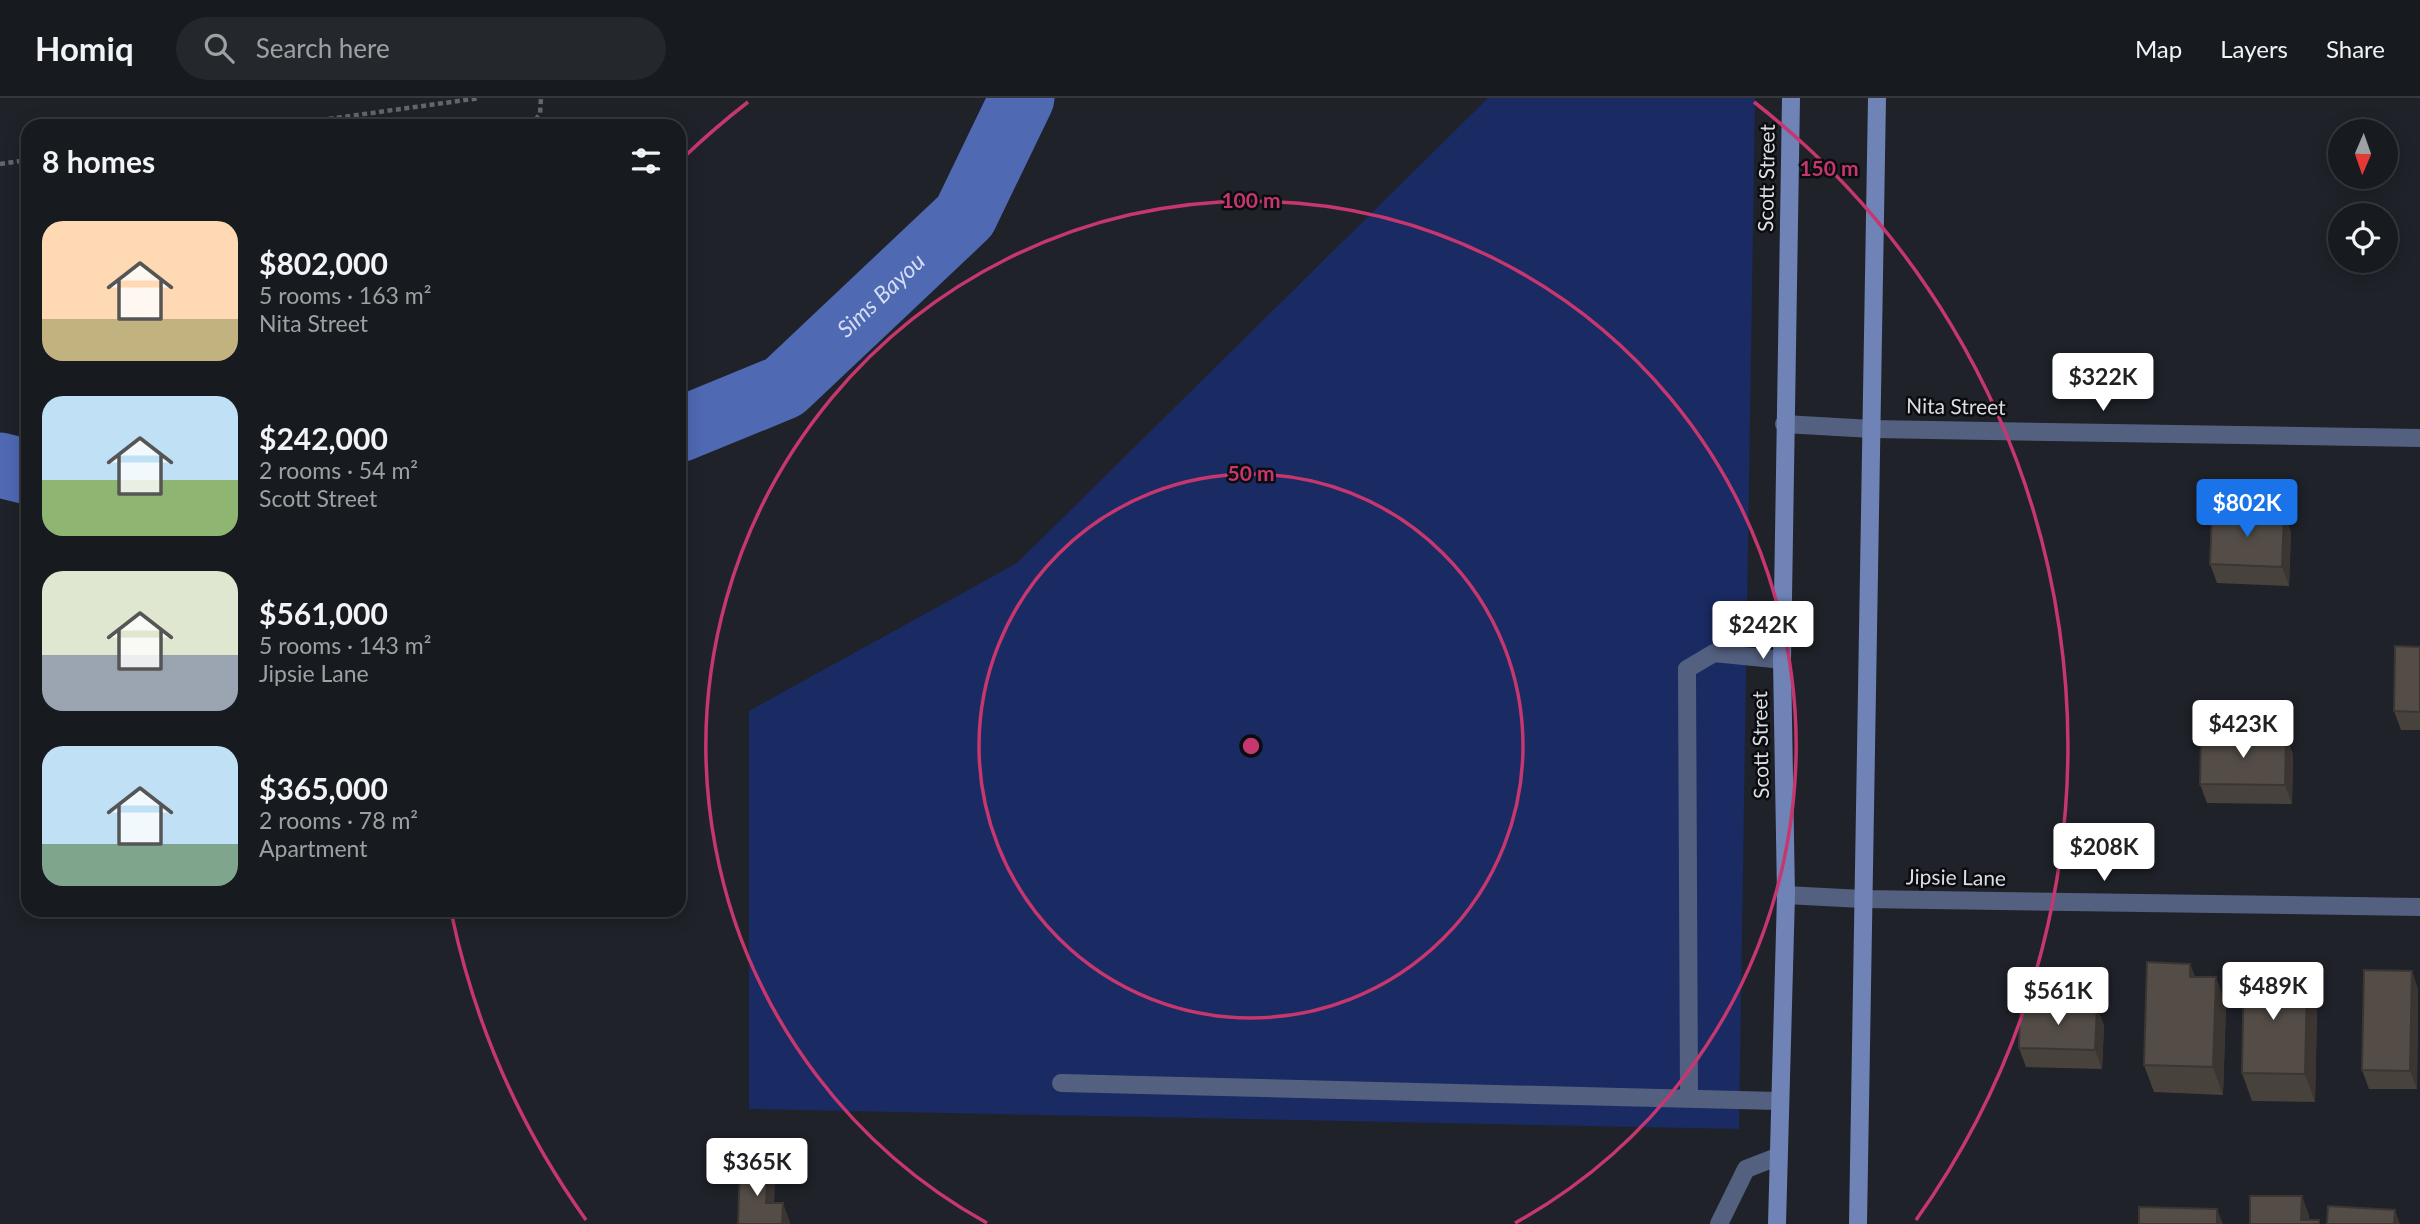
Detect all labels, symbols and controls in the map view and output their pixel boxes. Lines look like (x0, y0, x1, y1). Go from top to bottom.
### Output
search box (176, 17, 666, 80)
text: Homiq (35, 28, 134, 68)
icon: search (200, 29, 238, 67)
text: Search here (256, 32, 390, 64)
text: Map (2135, 34, 2182, 63)
text: Layers (2220, 34, 2288, 63)
text: Share (2326, 34, 2385, 63)
north arrow (2328, 119, 2398, 189)
map controls (2328, 119, 2398, 273)
street label: Scott Street (1752, 123, 1779, 232)
icon: filters (627, 142, 665, 180)
text: 8 homes (42, 143, 155, 179)
text: 150 m (1799, 155, 1859, 180)
text: 100 m (1221, 187, 1281, 212)
button: locate (2328, 203, 2398, 273)
text: $802,000 (259, 245, 388, 281)
water label: Sims Bayou (831, 247, 930, 342)
icon: home (98, 249, 182, 333)
text: 5 rooms · 163 m² (259, 281, 431, 309)
text: Nita Street (259, 309, 368, 337)
pin: $322K (2054, 354, 2152, 413)
text: $322K (2068, 362, 2138, 390)
street label: Nita Street (1906, 392, 2006, 419)
text: $242,000 (259, 420, 388, 456)
icon: home (98, 424, 182, 508)
text: 2 rooms · 54 m² (259, 456, 418, 484)
text: 50 m (1227, 460, 1275, 485)
pin: $802K (2198, 480, 2296, 539)
text: Scott Street (259, 484, 377, 512)
text: $802K (2212, 488, 2282, 516)
text: $561,000 (259, 595, 388, 631)
icon: home (98, 599, 182, 683)
pin: $242K (1714, 602, 1812, 661)
text: $242K (1728, 610, 1798, 638)
text: 5 rooms · 143 m² (259, 631, 431, 659)
text: Jipsie Lane (259, 659, 369, 687)
street label: Scott Street (1746, 690, 1773, 799)
pin: $423K (2194, 700, 2292, 760)
text: $423K (2208, 709, 2278, 737)
centre of rings (1239, 734, 1263, 758)
text: $365,000 (259, 770, 388, 806)
icon: home (98, 774, 182, 858)
text: 2 rooms · 78 m² (259, 806, 418, 834)
pin: $208K (2055, 824, 2153, 883)
text: $208K (2069, 832, 2139, 860)
text: Apartment (259, 834, 367, 862)
street label: Jipsie Lane (1906, 863, 2006, 890)
pin: $489K (2224, 962, 2322, 1022)
pin: $561K (2009, 968, 2107, 1027)
text: $489K (2238, 971, 2308, 999)
text: $561K (2023, 976, 2093, 1004)
pin: $365K (708, 1138, 806, 1198)
text: $365K (722, 1147, 792, 1175)

